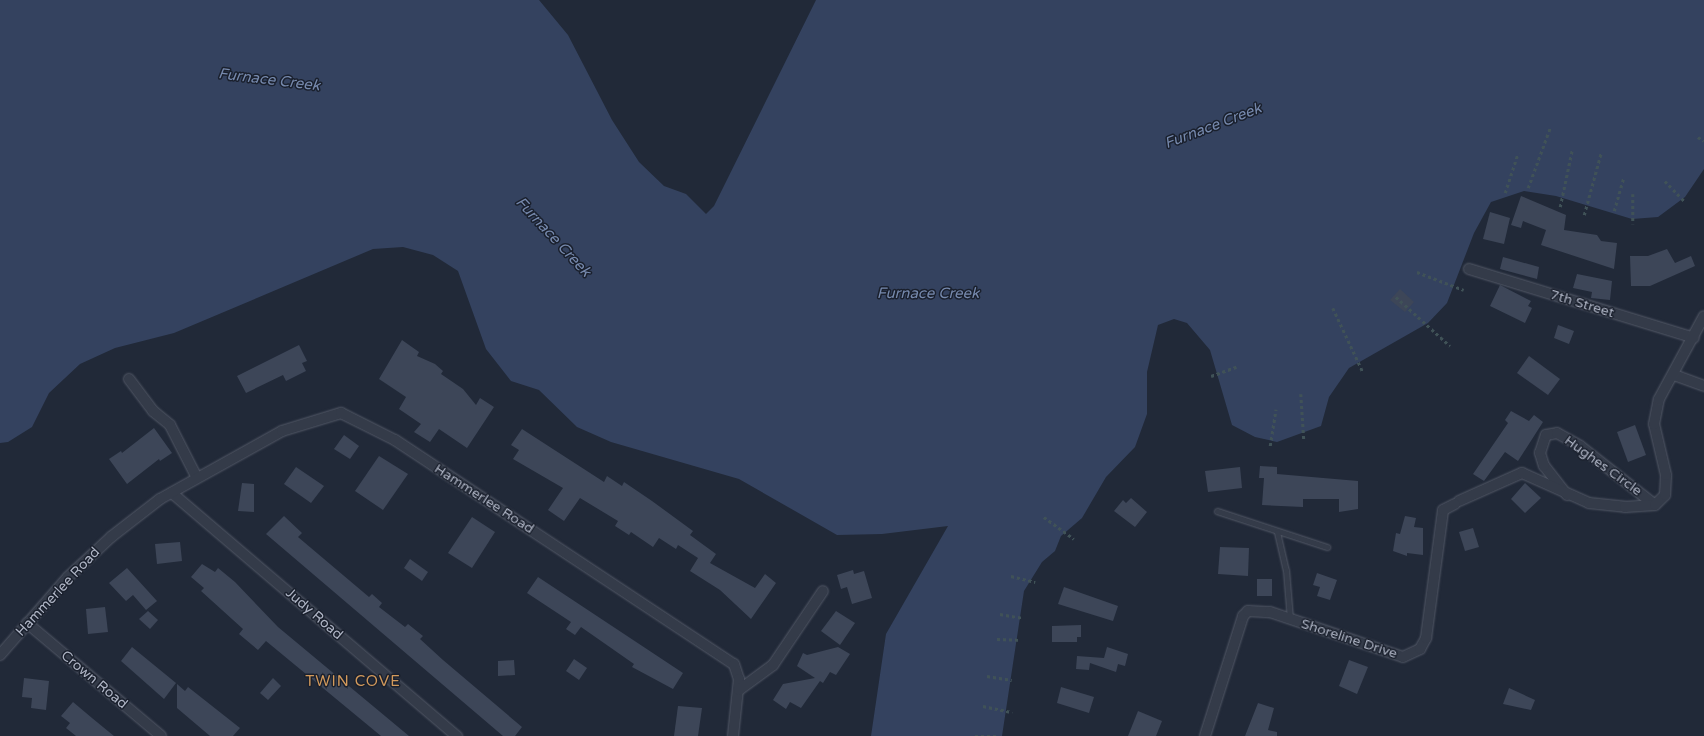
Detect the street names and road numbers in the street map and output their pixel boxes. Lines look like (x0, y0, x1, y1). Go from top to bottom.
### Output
street label: 7th Street (1548, 286, 1616, 322)
street label: Hughes Circle (1561, 432, 1645, 500)
street label: Hammerlee Road (431, 460, 537, 538)
street label: Hammerlee Road (12, 544, 104, 640)
street label: Judy Road (282, 585, 346, 643)
street label: Shoreline Drive (1299, 616, 1399, 662)
street label: Crown Road (57, 647, 131, 713)

